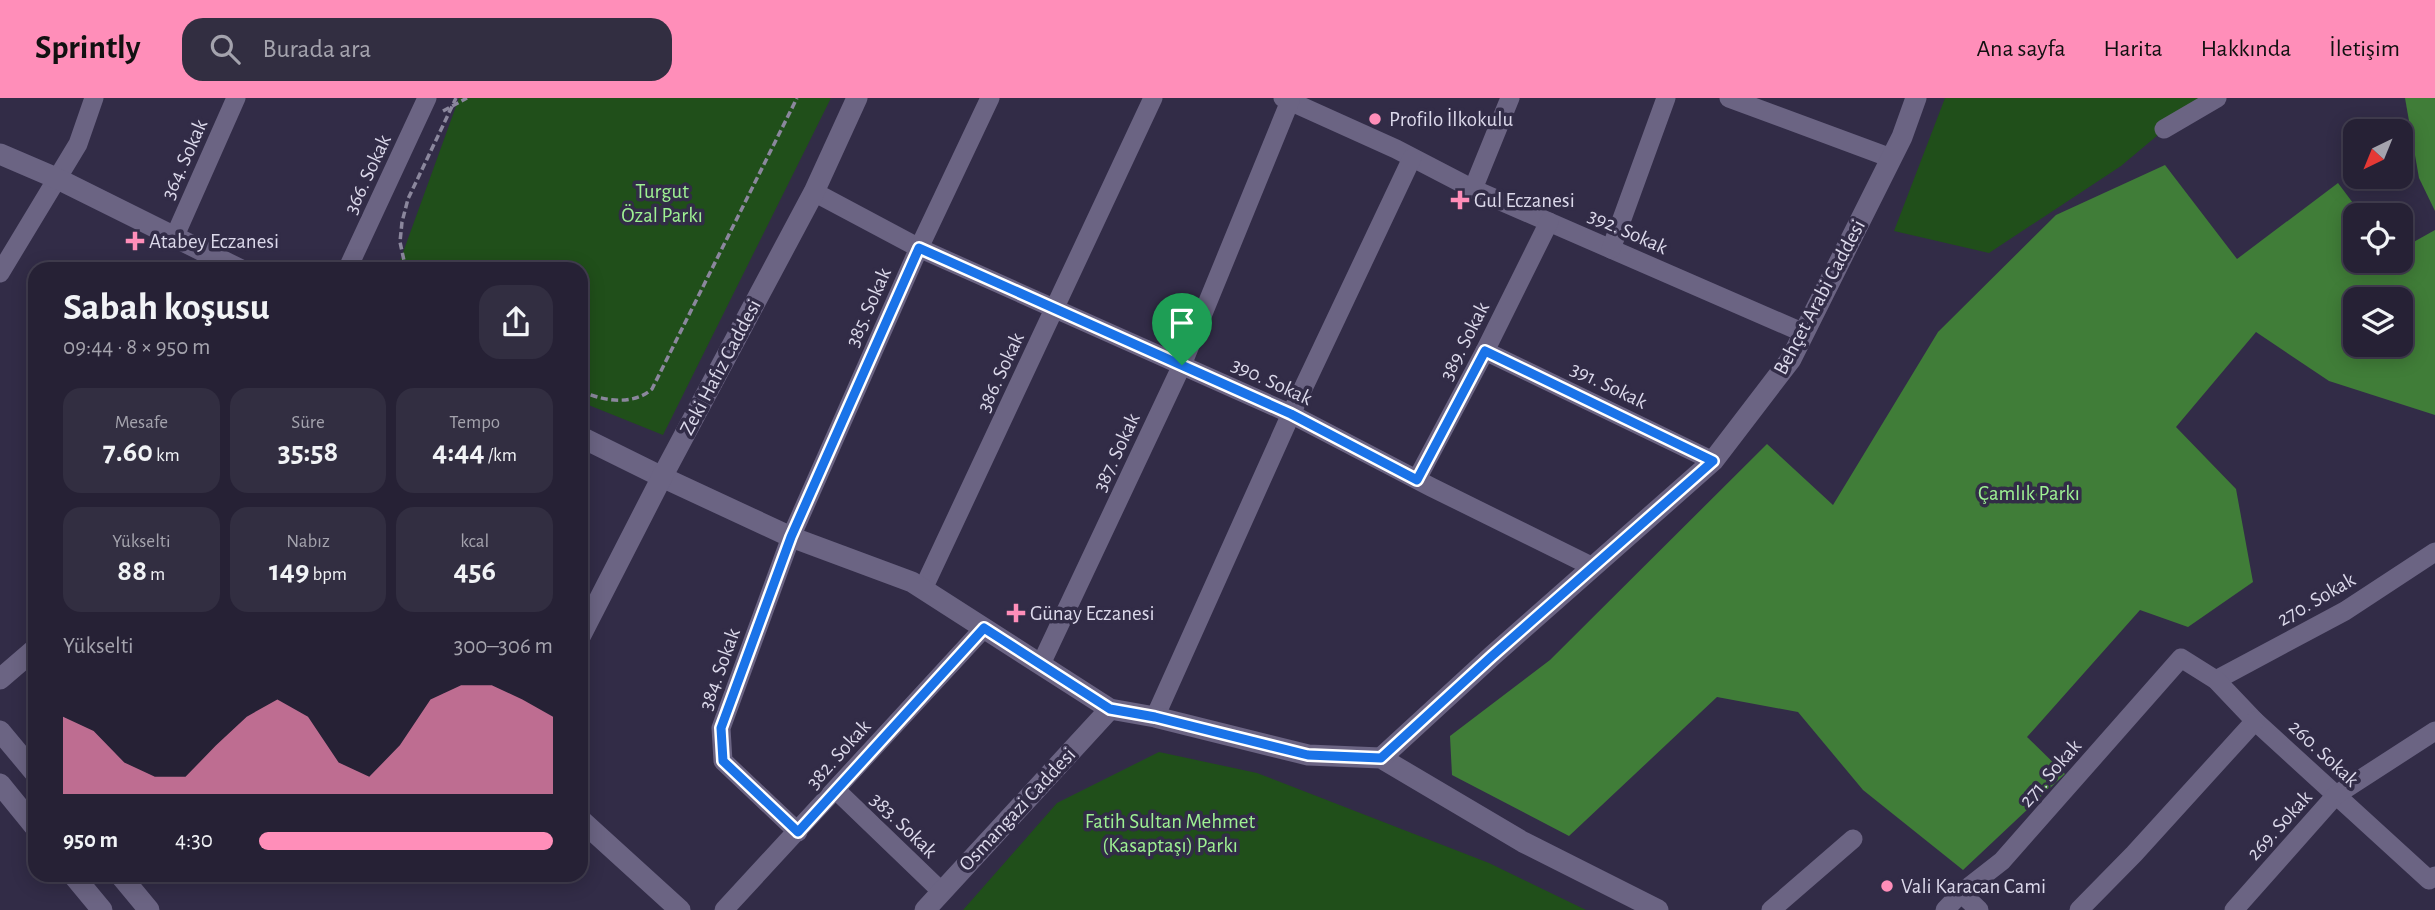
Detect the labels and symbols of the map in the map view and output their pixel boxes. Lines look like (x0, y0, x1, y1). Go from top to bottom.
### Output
place label: Profilo İlkokulu (1389, 108, 1513, 130)
marker: Profilo İlkokulu (1367, 111, 1383, 127)
street label: 364. Sokak (158, 116, 212, 202)
north arrow (2343, 119, 2413, 189)
street label: 366. Sokak (340, 131, 395, 217)
park label: Turgut Özal Parkı (621, 181, 703, 226)
place label: Gul Eczanesi (1474, 190, 1575, 211)
marker: Gul Eczanesi (1452, 192, 1468, 208)
street label: 392. Sokak (1585, 205, 1671, 258)
street label: Behçet Arabi Caddesi (1770, 216, 1869, 378)
place label: Atabey Eczanesi (149, 231, 279, 252)
marker: Atabey Eczanesi (127, 233, 143, 249)
street label: 385. Sokak (842, 264, 895, 350)
pin (1152, 293, 1212, 365)
street label: Zeki Hafız Caddesi (676, 296, 765, 438)
street label: 389. Sokak (1436, 298, 1493, 384)
street label: 386. Sokak (973, 329, 1028, 415)
street label: 390. Sokak (1228, 354, 1316, 409)
street label: 391. Sokak (1567, 358, 1651, 413)
street label: 387. Sokak (1089, 409, 1144, 495)
park label: Çamlık Parkı (1978, 483, 2080, 504)
street label: 270. Sokak (2274, 569, 2359, 630)
place label: Günay Eczanesi (1030, 603, 1155, 624)
marker: Günay Eczanesi (1008, 605, 1024, 621)
street label: 384. Sokak (695, 625, 744, 713)
street label: 382. Sokak (802, 716, 875, 793)
street label: 260. Sokak (2285, 716, 2363, 791)
street label: 271. Sokak (2016, 735, 2085, 811)
street label: Osmangazi Caddesi (955, 744, 1080, 875)
street label: 269. Sokak (2243, 786, 2316, 864)
street label: 383. Sokak (866, 789, 941, 862)
park label: Fatih Sultan Mehmet (Kasaptaşı) Parkı (1085, 811, 1255, 856)
place label: Vali Karacan Cami (1901, 876, 2046, 897)
marker: Vali Karacan Cami (1879, 878, 1895, 894)

